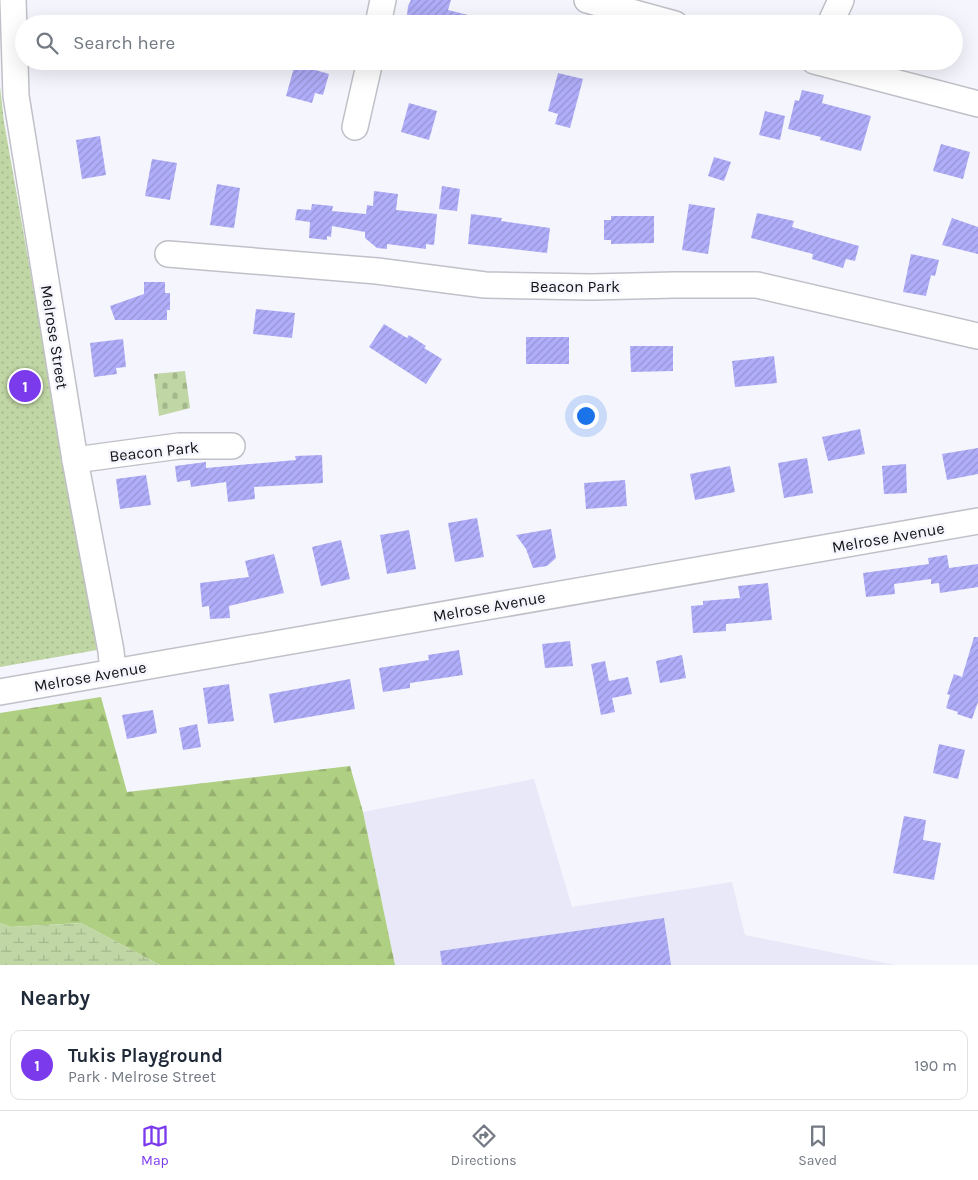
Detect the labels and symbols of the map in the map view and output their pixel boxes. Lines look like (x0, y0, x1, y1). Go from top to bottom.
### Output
street label: Beacon Park (530, 277, 620, 296)
street label: Melrose Street (37, 284, 72, 390)
pin: 1 (9, 367, 41, 405)
your location (573, 403, 599, 429)
street label: Beacon Park (108, 437, 200, 466)
street label: Melrose Avenue (830, 518, 946, 557)
street label: Melrose Avenue (431, 587, 547, 626)
street label: Melrose Avenue (32, 657, 148, 696)

